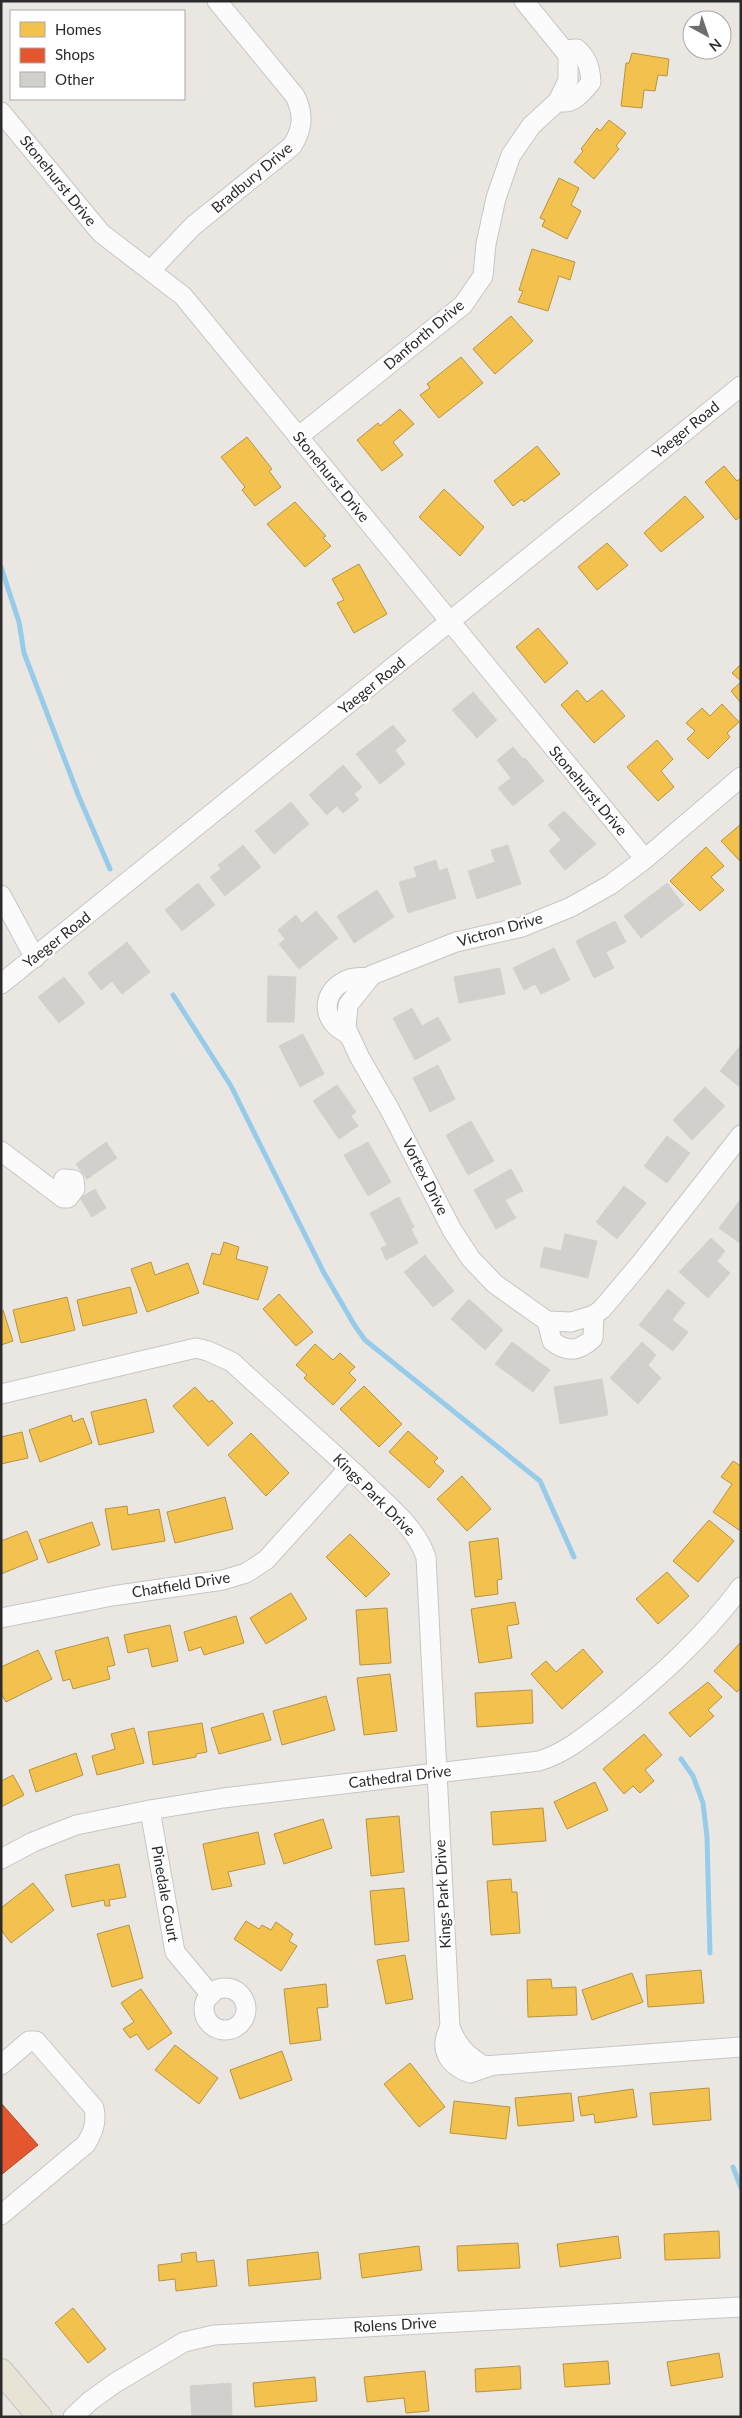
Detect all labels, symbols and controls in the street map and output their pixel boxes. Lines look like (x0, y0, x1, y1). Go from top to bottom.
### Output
legend (10, 10, 185, 100)
north arrow (682, 10, 732, 60)
text: Homes (55, 20, 101, 38)
text: N (706, 35, 725, 55)
text: Shops (55, 45, 95, 63)
text: Other (55, 70, 95, 88)
street label: Stonehurst Drive (17, 131, 101, 229)
street label: Bradbury Drive (207, 138, 295, 216)
street label: Danforth Drive (380, 295, 467, 373)
street label: Yaeger Road (648, 397, 722, 462)
street label: Stonehurst Drive (290, 427, 374, 525)
street label: Yaeger Road (334, 653, 408, 718)
street label: Stonehurst Drive (546, 742, 632, 839)
street label: Yaeger Road (19, 907, 94, 971)
street label: Victron Drive (455, 908, 545, 950)
street label: Vortex Drive (399, 1135, 453, 1218)
street label: Kings Park Drive (330, 1449, 420, 1539)
street label: Chatfield Drive (130, 1567, 231, 1601)
street label: Cathedral Drive (347, 1761, 452, 1791)
street label: Kings Park Drive (430, 1839, 454, 1949)
street label: Pinedale Court (149, 1844, 183, 1944)
street label: Rolens Drive (353, 2313, 437, 2335)

